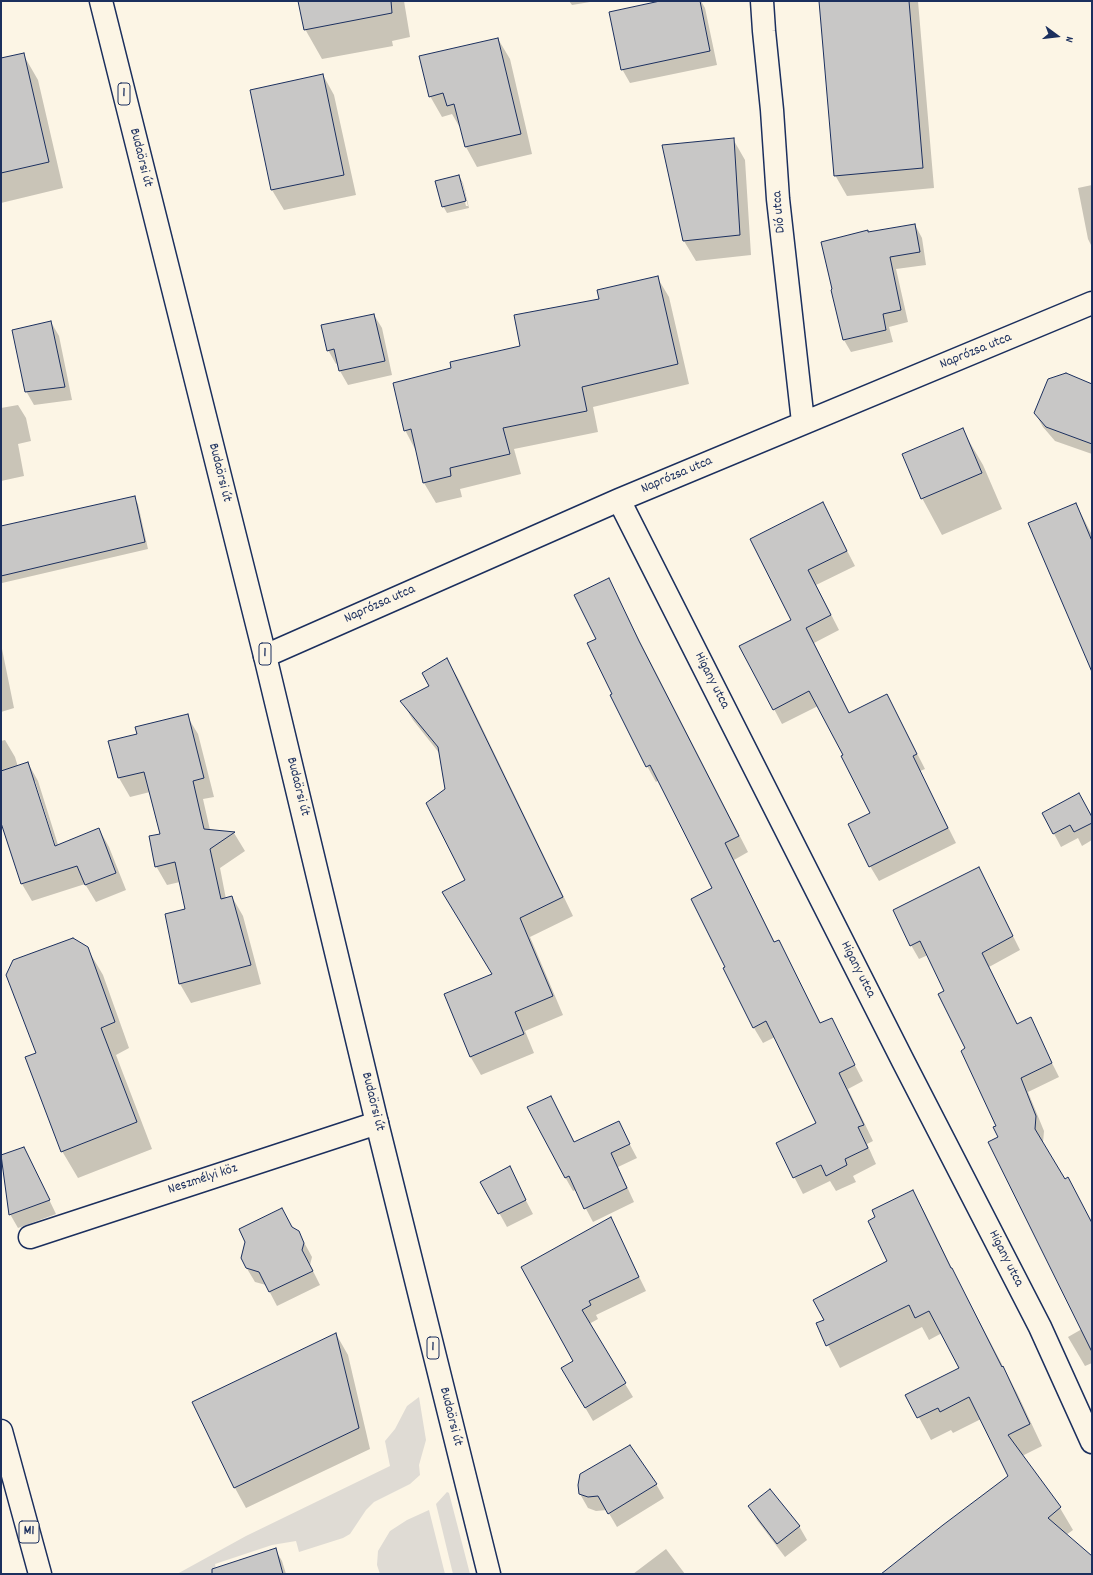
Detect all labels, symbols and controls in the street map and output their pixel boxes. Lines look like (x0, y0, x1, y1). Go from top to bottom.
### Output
north arrow (1037, 16, 1077, 56)
text: N (1060, 34, 1077, 44)
road number: 1 (118, 83, 130, 105)
street label: Budaörsi út (125, 127, 155, 189)
street label: Dió utca (770, 190, 790, 234)
street label: Naprózsa utca (938, 330, 1014, 374)
street label: Budaörsi út (204, 442, 234, 504)
street label: Naprózsa utca (639, 453, 715, 499)
street label: Naprózsa utca (342, 582, 418, 628)
road number: 1 (259, 643, 271, 665)
street label: Higany utca (690, 650, 732, 712)
street label: Budaörsi út (282, 756, 312, 818)
street label: Higany utca (836, 939, 878, 1001)
street label: Budaörsi út (357, 1071, 387, 1133)
street label: Neszmélyi köz (166, 1161, 240, 1199)
street label: Higany utca (984, 1228, 1026, 1290)
road number: 1 (427, 1337, 439, 1359)
street label: Budaörsi út (435, 1386, 465, 1448)
road number: M1 (19, 1521, 39, 1543)

